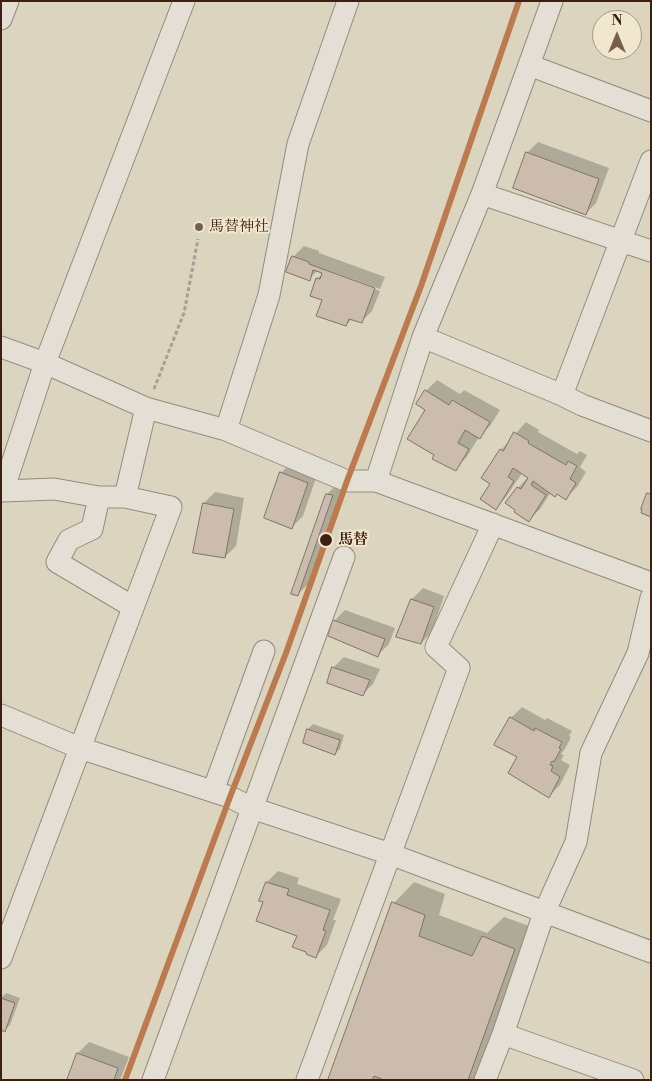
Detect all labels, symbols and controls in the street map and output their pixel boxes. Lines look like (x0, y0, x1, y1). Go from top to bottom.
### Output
north arrow (592, 10, 642, 60)
text: N (611, 12, 623, 30)
place label: 馬替神社 (209, 218, 269, 236)
marker: 馬替神社 (193, 221, 205, 233)
place label: 馬替 (338, 531, 368, 549)
marker: 馬替 (318, 532, 334, 548)

